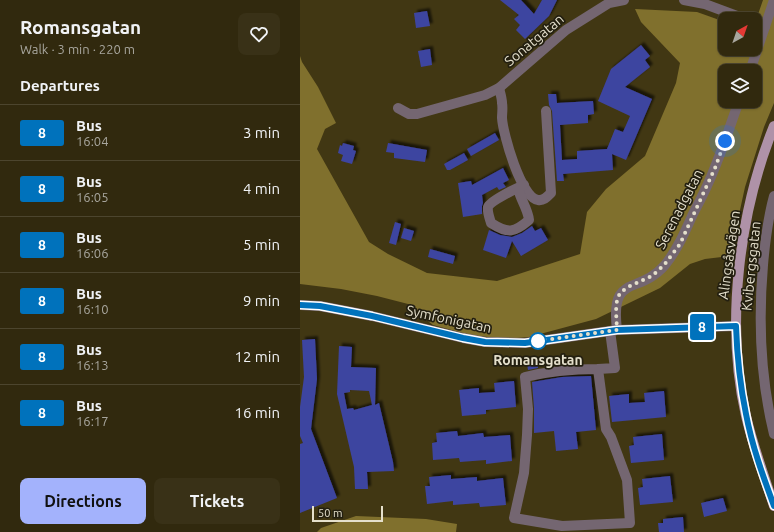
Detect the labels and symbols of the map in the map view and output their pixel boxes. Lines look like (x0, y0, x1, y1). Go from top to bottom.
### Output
street label: Sonatgatan (501, 11, 567, 69)
north arrow (718, 12, 762, 56)
your location (715, 131, 735, 151)
street label: Serenadgatan (652, 166, 706, 252)
street label: Alingsåsvägen (715, 210, 743, 300)
street label: Kvibergsgatan (738, 220, 764, 312)
street label: Symfonigatan (405, 302, 493, 336)
line badge: 8 (689, 314, 715, 340)
marker: Romansgatan (529, 332, 547, 350)
place label: Romansgatan (493, 352, 583, 368)
scale bar (312, 504, 383, 523)

